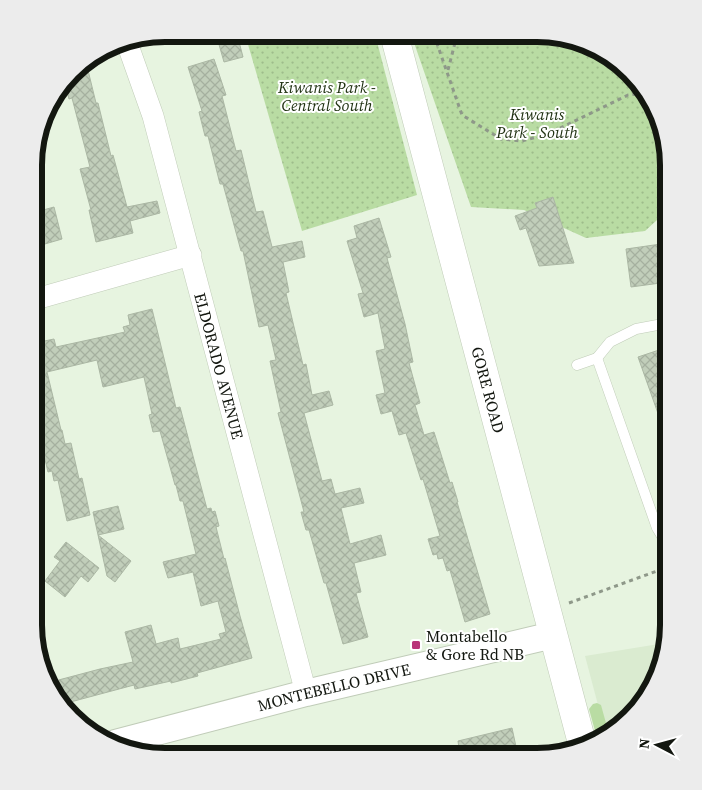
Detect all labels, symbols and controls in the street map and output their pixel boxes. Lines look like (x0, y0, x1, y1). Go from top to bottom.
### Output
park label: Kiwanis Park - Central South (277, 76, 376, 116)
park label: Kiwanis Park - South (495, 103, 578, 143)
street label: ELDORADO AVENUE (189, 290, 249, 442)
street label: GORE ROAD (466, 344, 510, 435)
place label: Montabello & Gore Rd NB (426, 625, 524, 665)
marker: Montabello & Gore Rd NB (410, 639, 422, 651)
street label: MONTEBELLO DRIVE (255, 658, 413, 716)
north arrow (632, 720, 682, 770)
text: N (634, 738, 655, 750)

